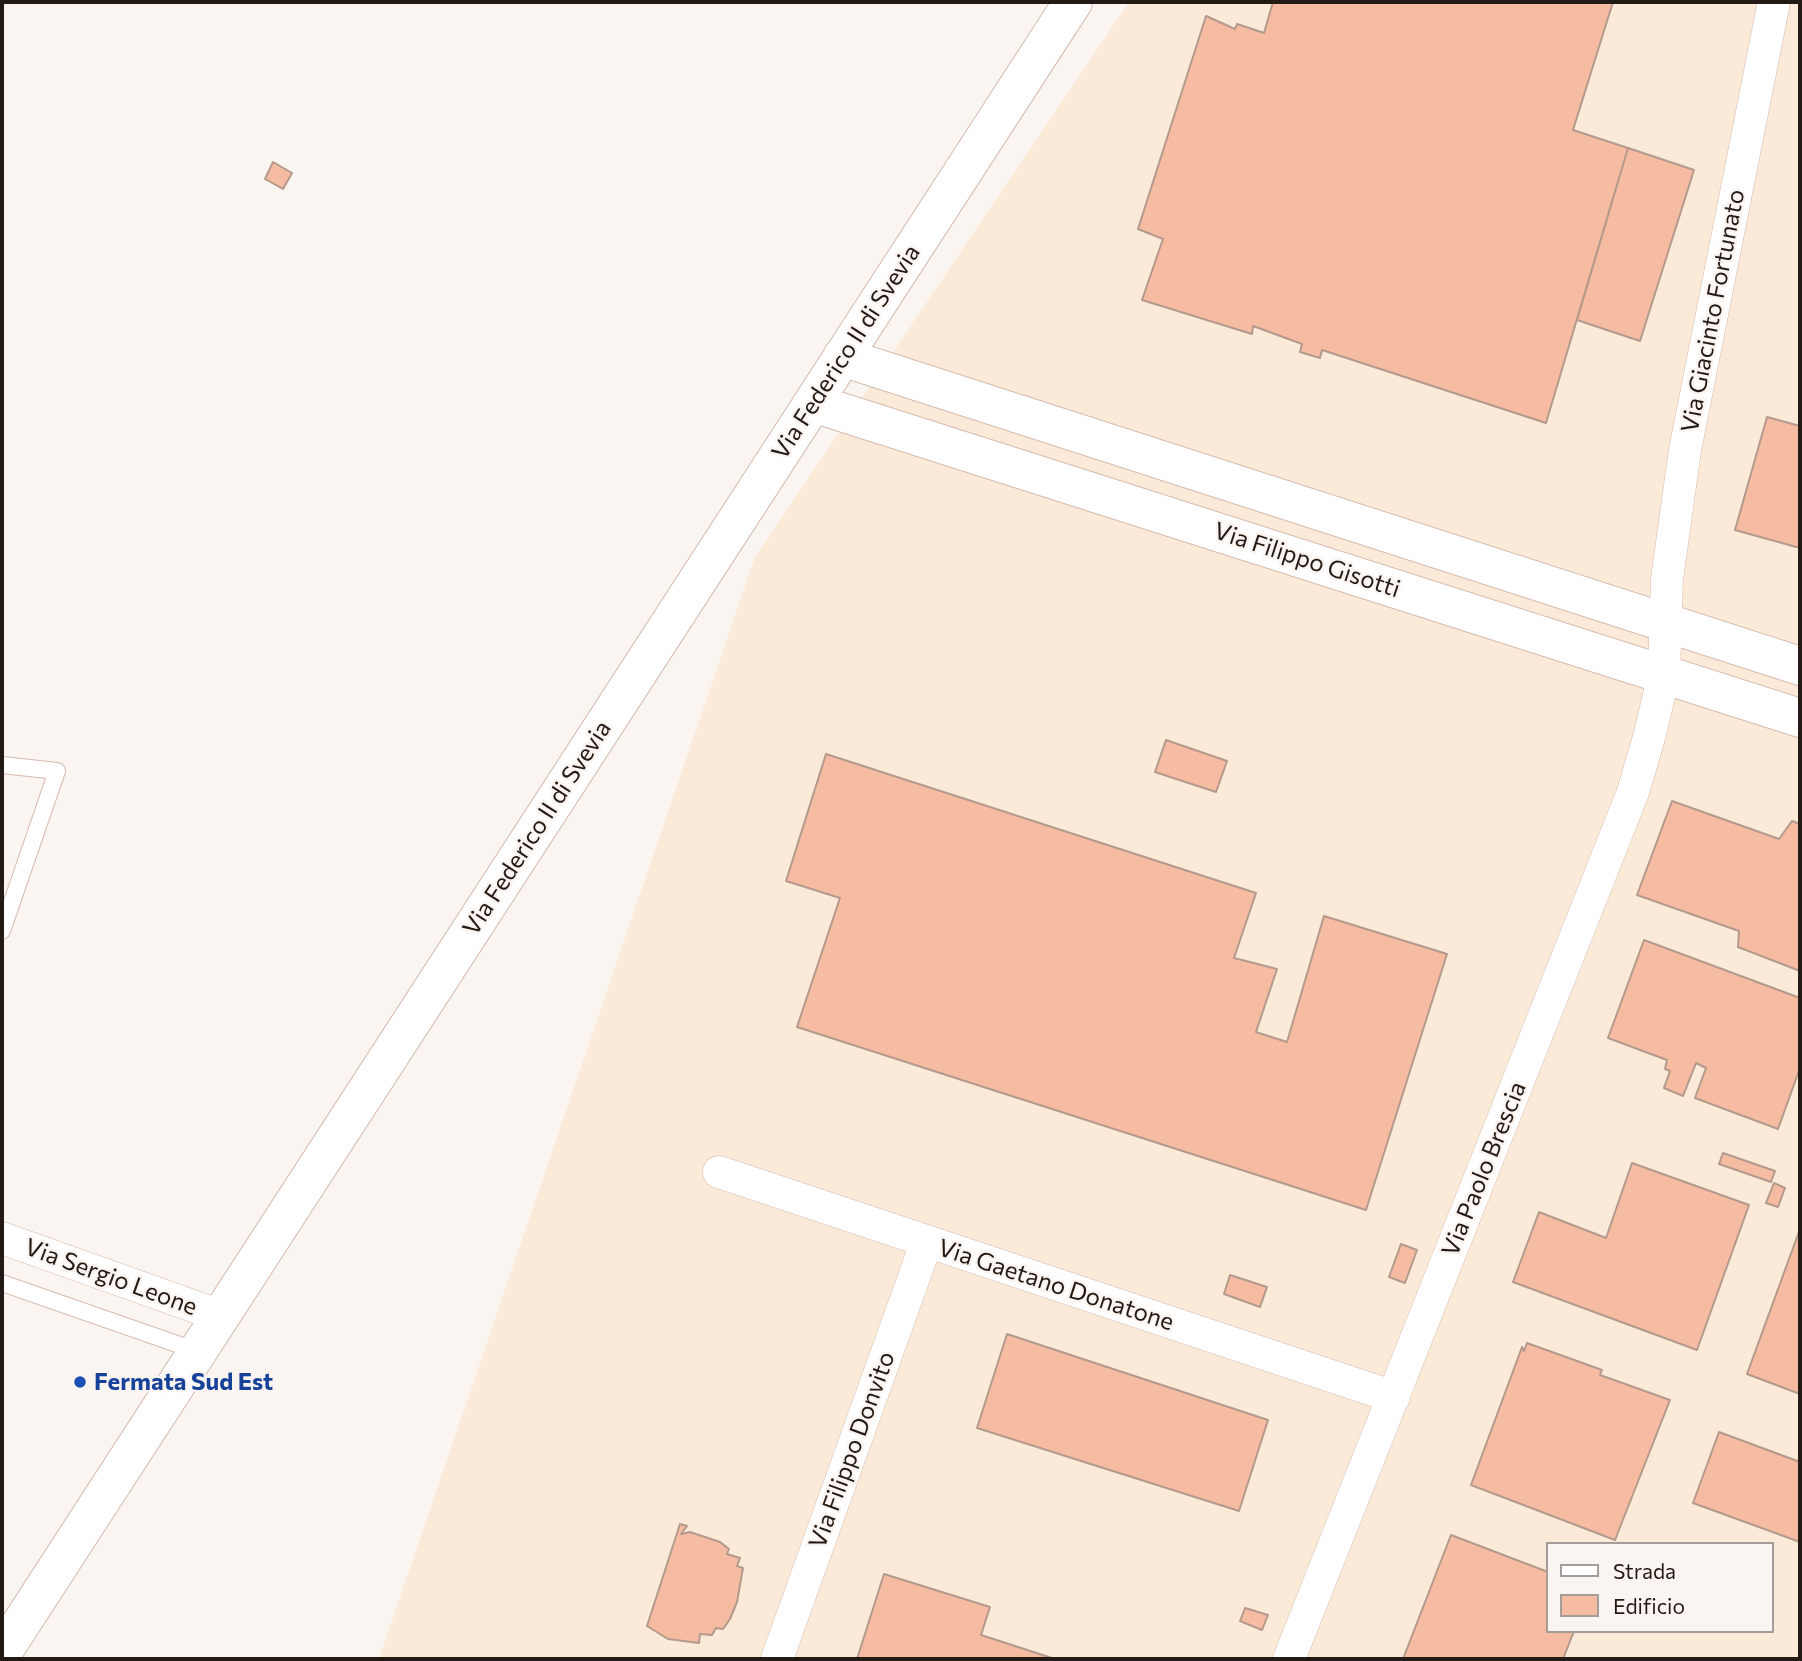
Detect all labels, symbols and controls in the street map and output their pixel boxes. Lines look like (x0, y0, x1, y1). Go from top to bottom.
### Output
street label: Via Giacinto Fortunato (1675, 187, 1751, 435)
street label: Via Federico II di Svevia (766, 239, 926, 465)
street label: Via Filippo Gisotti (1210, 516, 1404, 604)
street label: Via Federico II di Svevia (457, 715, 617, 941)
street label: Via Paolo Brescia (1436, 1078, 1532, 1260)
street label: Via Sergio Leone (21, 1232, 201, 1322)
street label: Via Gaetano Donatone (934, 1233, 1178, 1337)
street label: Via Filippo Donvito (803, 1348, 901, 1552)
place label: Fermata Sud Est (94, 1368, 273, 1396)
marker: Fermata Sud Est (72, 1374, 88, 1390)
legend (1546, 1542, 1774, 1633)
text: Strada (1613, 1558, 1676, 1583)
text: Edificio (1613, 1593, 1685, 1618)

